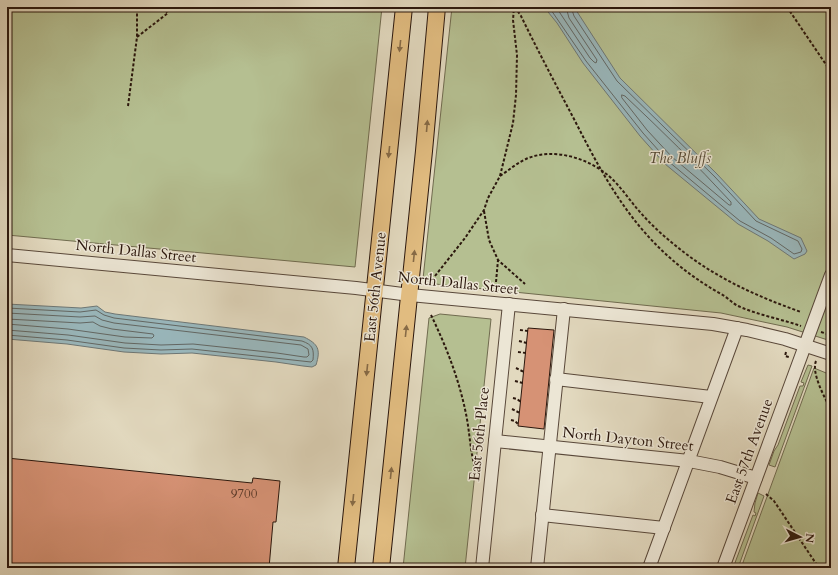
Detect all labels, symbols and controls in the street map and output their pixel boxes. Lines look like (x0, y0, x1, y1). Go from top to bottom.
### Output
one-way arrow (397, 40, 403, 52)
one-way arrow (423, 120, 430, 132)
one-way arrow (386, 146, 392, 158)
park label: The Bluffs (649, 148, 711, 168)
street label: East 56th Avenue (359, 231, 391, 343)
street label: North Dallas Street (75, 235, 198, 267)
one-way arrow (410, 250, 417, 262)
street label: North Dallas Street (397, 267, 520, 299)
one-way arrow (403, 325, 409, 337)
one-way arrow (363, 364, 370, 376)
street label: East 56th Place (464, 386, 494, 482)
street label: East 57th Avenue (721, 395, 777, 506)
street label: North Dayton Street (562, 422, 695, 456)
one-way arrow (388, 467, 394, 480)
house number: 9700 (231, 485, 258, 503)
one-way arrow (350, 494, 356, 506)
north arrow (780, 517, 820, 557)
text: N (801, 532, 817, 544)

